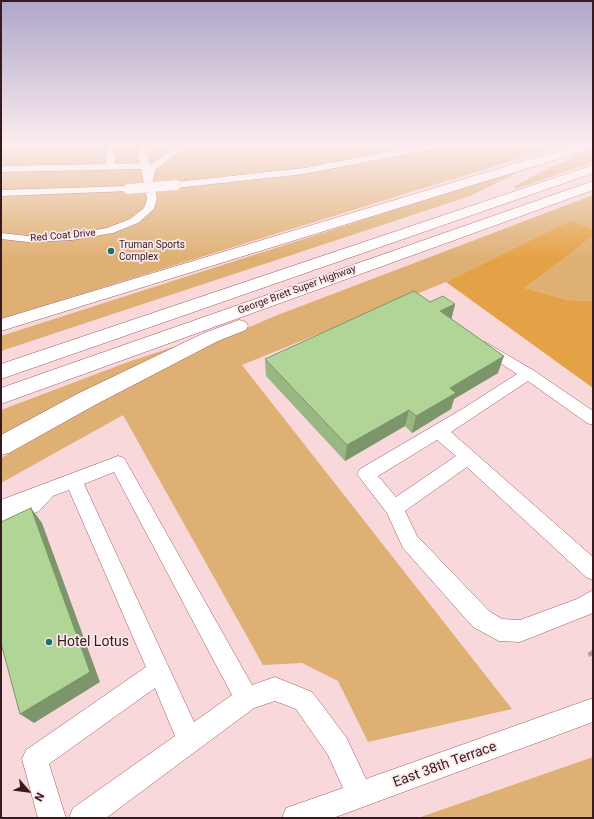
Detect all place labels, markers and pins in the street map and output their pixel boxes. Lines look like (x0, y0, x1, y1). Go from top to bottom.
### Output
place label: Truman Sports Complex (119, 239, 185, 262)
marker: Truman Sports Complex (106, 246, 116, 256)
place label: Hotel Lotus (57, 634, 129, 650)
marker: Hotel Lotus (44, 637, 54, 647)

